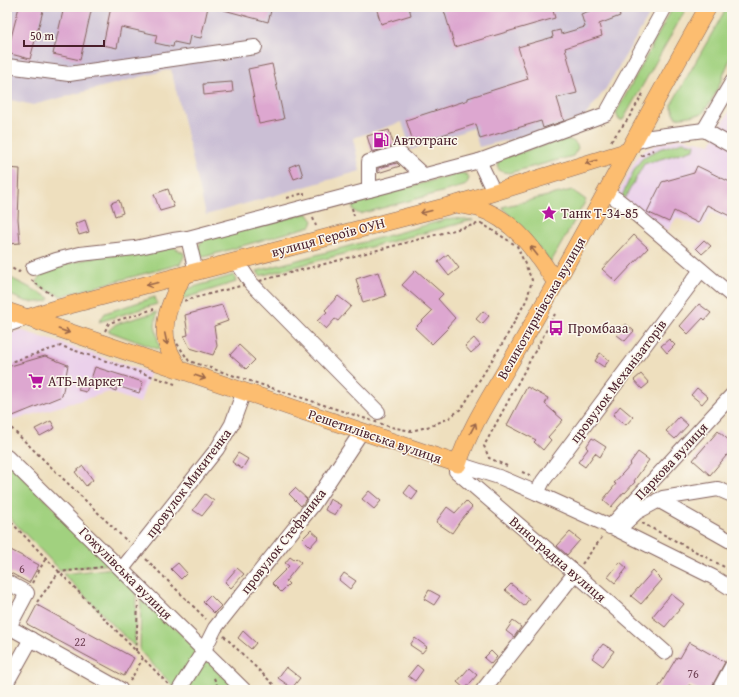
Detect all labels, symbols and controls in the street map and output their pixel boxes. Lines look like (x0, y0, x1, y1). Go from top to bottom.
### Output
scale bar (24, 22, 104, 48)
text: 50 m (30, 27, 54, 44)
place label: Автотранс (393, 130, 458, 150)
fuel station icon: Автотранс (372, 131, 390, 149)
one-way arrow (585, 159, 598, 166)
place label: Танк Т-34-85 (561, 203, 638, 223)
place icon: Танк Т-34-85 (540, 204, 558, 222)
one-way arrow (420, 209, 433, 216)
street label: вулиця Героїв ОУН (269, 212, 387, 262)
street label: Великотирнівська вулиця (492, 233, 590, 383)
one-way arrow (530, 245, 538, 256)
one-way arrow (145, 280, 158, 288)
street label: провулок Механізаторів (565, 315, 671, 447)
place label: Промбаза (568, 318, 629, 338)
bus stop icon: Промбаза (547, 319, 565, 337)
one-way arrow (57, 327, 69, 335)
one-way arrow (162, 332, 170, 345)
place label: АТБ-Маркет (48, 371, 123, 391)
supermarket icon: АТБ-Маркет (27, 372, 45, 390)
one-way arrow (194, 373, 206, 381)
street label: Решетилівська вулиця (306, 404, 444, 468)
street label: Паркова вулиця (630, 418, 712, 504)
one-way arrow (469, 422, 477, 434)
street label: провулок Микитенка (140, 424, 236, 542)
street label: провулок Стефаника (235, 484, 331, 598)
street label: Виноградна вулиця (505, 511, 611, 607)
street label: Гожулівська вулиця (75, 522, 177, 624)
house number: 6 (19, 560, 25, 577)
house number: 22 (74, 633, 86, 650)
house number: 76 (687, 665, 699, 682)

